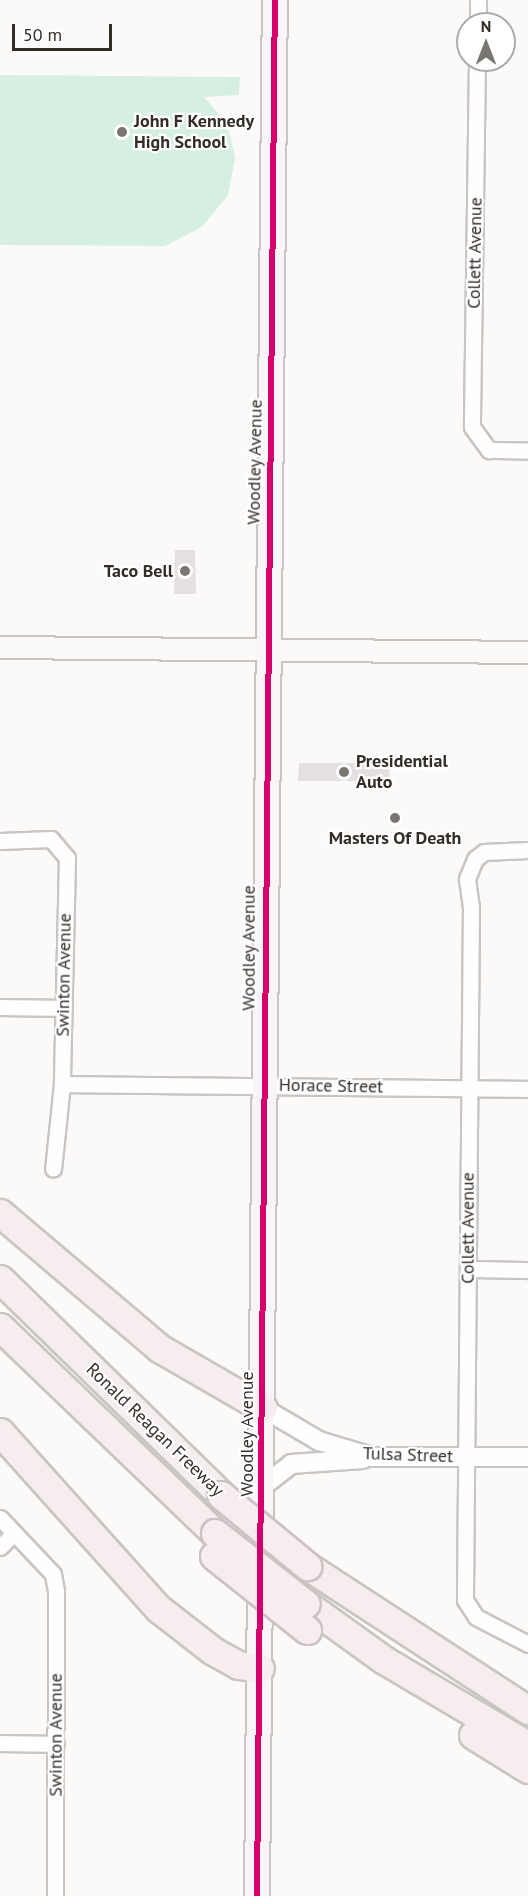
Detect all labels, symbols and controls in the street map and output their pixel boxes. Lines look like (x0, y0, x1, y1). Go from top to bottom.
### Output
scale bar (15, 12, 116, 50)
north arrow (456, 12, 516, 72)
text: N (481, 16, 491, 36)
text: 50 m (23, 23, 62, 46)
place label: John F Kennedy High School (134, 111, 254, 154)
marker: John F Kennedy High School (115, 125, 129, 139)
street label: Collett Avenue (463, 197, 487, 309)
street label: Woodley Avenue (243, 399, 267, 525)
place label: Taco Bell (104, 560, 173, 582)
marker: Taco Bell (178, 564, 192, 578)
place label: Presidential Auto (356, 751, 448, 794)
marker: Presidential Auto (337, 765, 351, 779)
marker: Masters Of Death (388, 811, 402, 825)
place label: Masters Of Death (329, 827, 461, 849)
street label: Woodley Avenue (238, 885, 260, 1011)
street label: Swinton Avenue (52, 913, 76, 1037)
street label: Horace Street (279, 1074, 383, 1098)
street label: Collett Avenue (457, 1172, 479, 1284)
street label: Ronald Reagan Freeway (82, 1359, 228, 1501)
street label: Woodley Avenue (236, 1371, 258, 1497)
street label: Tulsa Street (362, 1443, 454, 1467)
street label: Swinton Avenue (45, 1673, 67, 1797)

